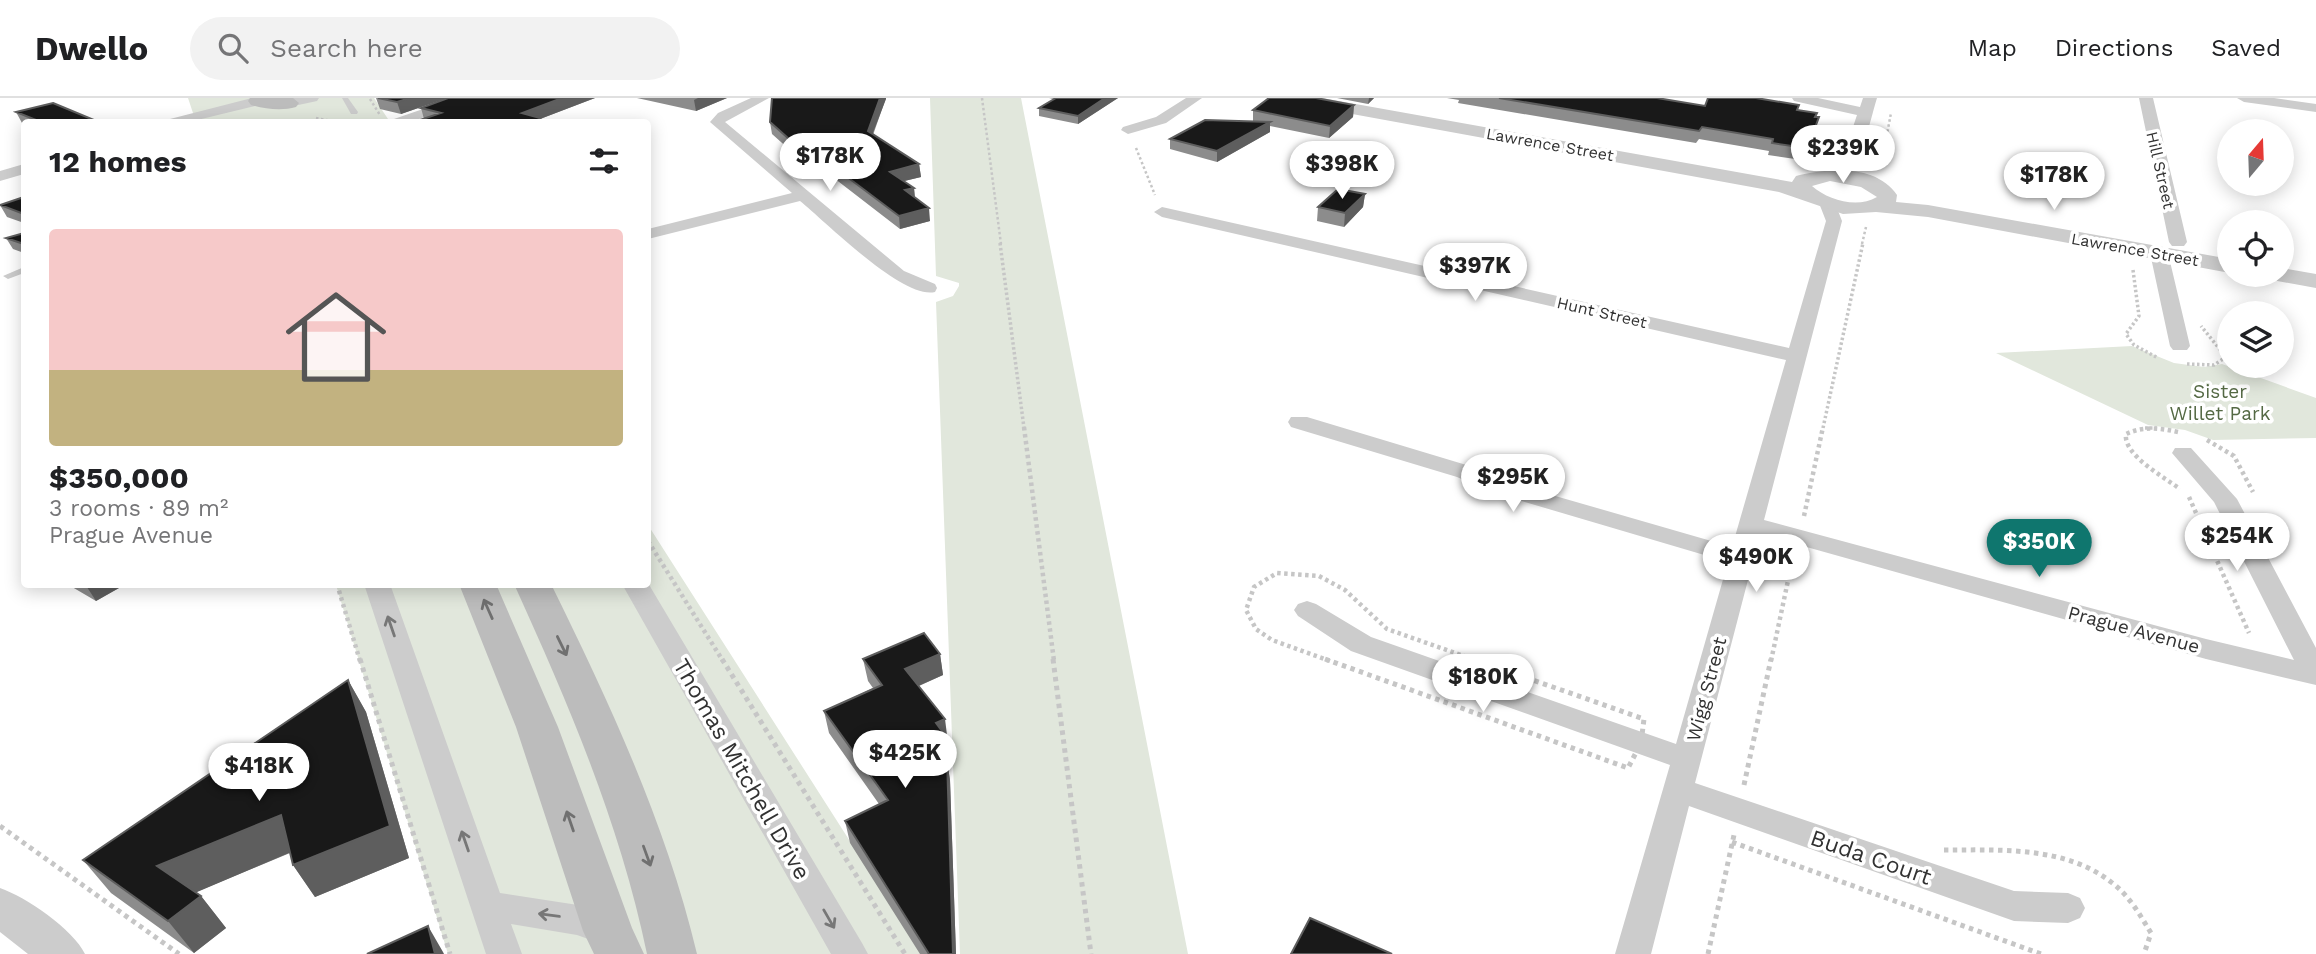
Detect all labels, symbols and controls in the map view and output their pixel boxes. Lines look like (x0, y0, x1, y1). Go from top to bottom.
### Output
search box (190, 17, 680, 80)
text: Dwello (35, 29, 148, 68)
icon: search (214, 29, 252, 67)
text: Search here (270, 33, 423, 63)
text: Map (1968, 34, 2017, 62)
text: Directions (2055, 34, 2173, 62)
text: Saved (2211, 34, 2281, 62)
north arrow (2217, 119, 2294, 196)
map controls (2217, 119, 2294, 378)
street label: Lawrence Street (1485, 124, 1615, 165)
pin: $239K (1794, 126, 1892, 185)
street label: Hill Street (2142, 130, 2179, 211)
pin: $178K (781, 134, 879, 193)
text: $239K (1807, 134, 1879, 161)
pin: $398K (1293, 141, 1391, 201)
icon: filters (585, 142, 623, 180)
text: $178K (796, 142, 864, 169)
text: 12 homes (49, 144, 187, 179)
text: $398K (1306, 150, 1378, 177)
pin: $178K (2005, 152, 2103, 212)
text: $178K (2020, 161, 2088, 188)
button: locate (2217, 210, 2294, 287)
street label: Lawrence Street (2070, 229, 2200, 270)
pin: $397K (1426, 244, 1524, 303)
text: $397K (1439, 252, 1511, 279)
icon: home (273, 274, 399, 400)
street label: Hunt Street (1555, 293, 1649, 332)
button: layers (2217, 301, 2294, 378)
park label: Sister Willet Park (2170, 380, 2271, 425)
pin: $295K (1464, 454, 1562, 514)
text: $350,000 (49, 460, 189, 495)
text: $295K (1477, 463, 1549, 490)
text: 3 rooms · 89 m² (49, 495, 228, 522)
pin: $254K (2188, 514, 2286, 573)
pin: $350K (1990, 519, 2088, 579)
text: Prague Avenue (49, 522, 213, 549)
text: $254K (2201, 522, 2273, 549)
text: $350K (2003, 528, 2075, 555)
pin: $490K (1707, 534, 1805, 594)
text: $490K (1719, 543, 1793, 570)
one-way arrow (481, 599, 494, 620)
street label: Prague Avenue (2065, 601, 2202, 658)
one-way arrow (384, 615, 396, 637)
street label: Wigg Street (1682, 634, 1731, 744)
one-way arrow (555, 635, 569, 656)
street label: Thomas Mitchell Drive (667, 654, 816, 884)
pin: $180K (1434, 654, 1532, 714)
text: $180K (1448, 663, 1518, 690)
pin: $425K (856, 730, 954, 790)
text: $425K (869, 739, 941, 766)
pin: $418K (210, 744, 308, 803)
text: $418K (224, 752, 294, 779)
one-way arrow (563, 811, 575, 833)
street label: Buda Court (1807, 824, 1935, 891)
one-way arrow (458, 830, 471, 852)
one-way arrow (642, 845, 655, 867)
one-way arrow (538, 908, 561, 921)
one-way arrow (822, 908, 836, 928)

